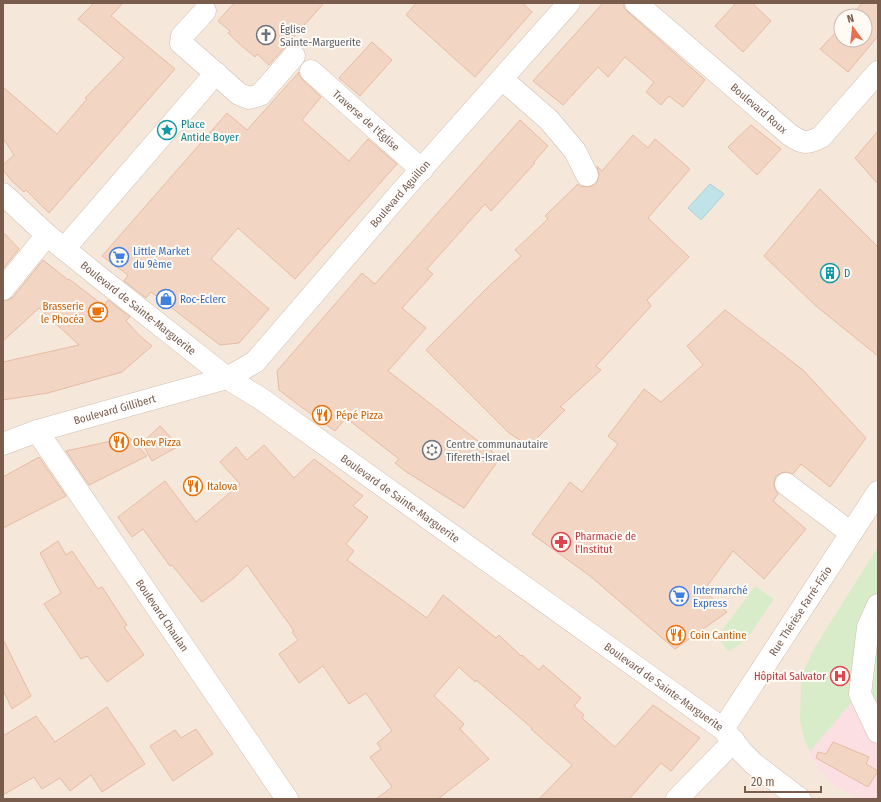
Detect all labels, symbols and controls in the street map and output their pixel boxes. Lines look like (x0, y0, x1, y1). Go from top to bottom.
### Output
north arrow (833, 8, 873, 48)
text: N (846, 12, 855, 26)
place label: Église Sainte-Marguerite (280, 22, 361, 49)
church icon: Église Sainte-Marguerite (255, 24, 277, 46)
street label: Boulevard Roux (728, 81, 790, 136)
street label: Traverse de l'Église (330, 87, 402, 153)
place label: Place Antide Boyer (181, 118, 239, 144)
place icon: Place Antide Boyer (156, 119, 178, 141)
street label: Boulevard Aguillon (367, 158, 433, 230)
place label: Little Market du 9ème (133, 245, 190, 271)
supermarket icon: Little Market du 9ème (108, 246, 130, 268)
street label: Boulevard de Sainte-Marguerite (78, 258, 198, 357)
building icon: D (819, 262, 841, 284)
place label: D (844, 267, 850, 280)
shop icon: Roc-Eclerc (155, 288, 177, 310)
place label: Roc-Eclerc (180, 293, 226, 306)
place label: Brasserie le Phocéa (41, 300, 84, 326)
cafe icon: Brasserie le Phocéa (87, 301, 109, 323)
street label: Boulevard Gillibert (72, 392, 157, 427)
restaurant icon: Pépé Pizza (311, 404, 333, 426)
place label: Pépé Pizza (336, 409, 383, 422)
restaurant icon: Ohev Pizza (108, 431, 130, 453)
place label: Ohev Pizza (133, 436, 181, 449)
place label: Centre communautaire Tifereth-Israel (446, 438, 548, 464)
synagogue icon: Centre communautaire Tifereth-Israel (421, 439, 443, 461)
street label: Boulevard de Sainte-Marguerite (338, 451, 462, 545)
restaurant icon: Italova (182, 475, 204, 497)
place label: Italova (207, 480, 237, 493)
place label: Pharmacie de l'Institut (575, 530, 636, 556)
pharmacy icon: Pharmacie de l'Institut (550, 531, 572, 553)
street label: Rue Thérèse Farré-Fizio (766, 564, 834, 658)
street label: Boulevard Chaulan (133, 577, 191, 654)
place label: Intermarché Express (693, 584, 748, 610)
supermarket icon: Intermarché Express (668, 585, 690, 607)
restaurant icon: Coin Cantine (665, 624, 687, 646)
place label: Coin Cantine (690, 629, 747, 642)
street label: Boulevard de Sainte-Marguerite (602, 640, 726, 734)
hospital icon: Hôpital Salvator (829, 665, 851, 687)
place label: Hôpital Salvator (754, 670, 826, 683)
scale bar (745, 768, 821, 794)
text: 20 m (751, 775, 775, 789)

